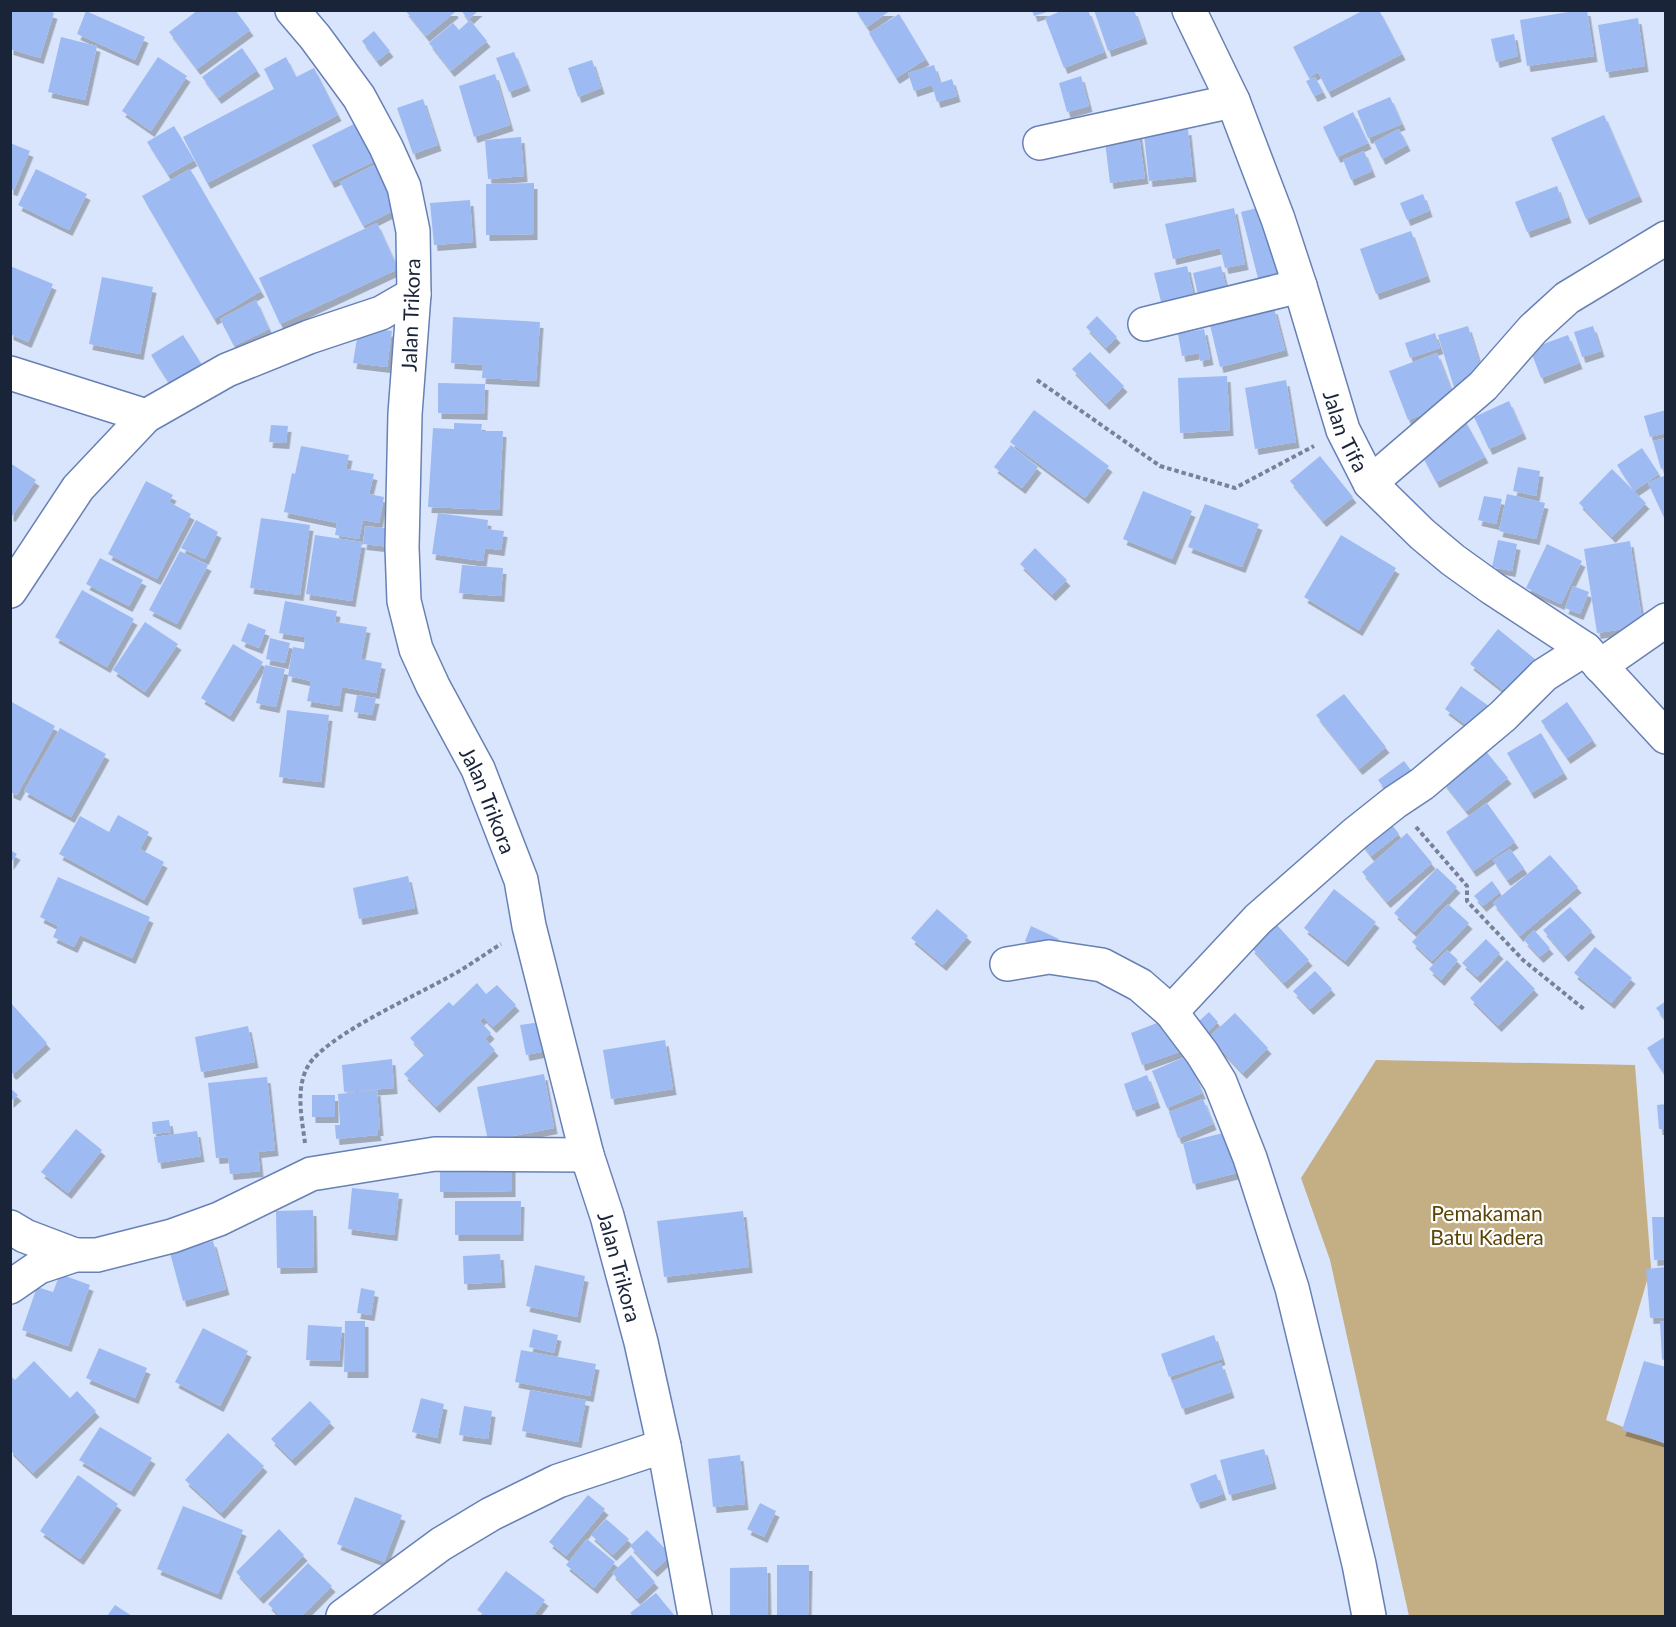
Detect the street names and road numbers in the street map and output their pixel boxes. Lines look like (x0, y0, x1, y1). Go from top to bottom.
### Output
street label: Jalan Trikora (396, 258, 424, 372)
street label: Jalan Tifa (1319, 387, 1374, 476)
street label: Jalan Trikora (455, 742, 522, 857)
street label: Jalan Trikora (594, 1208, 647, 1325)

